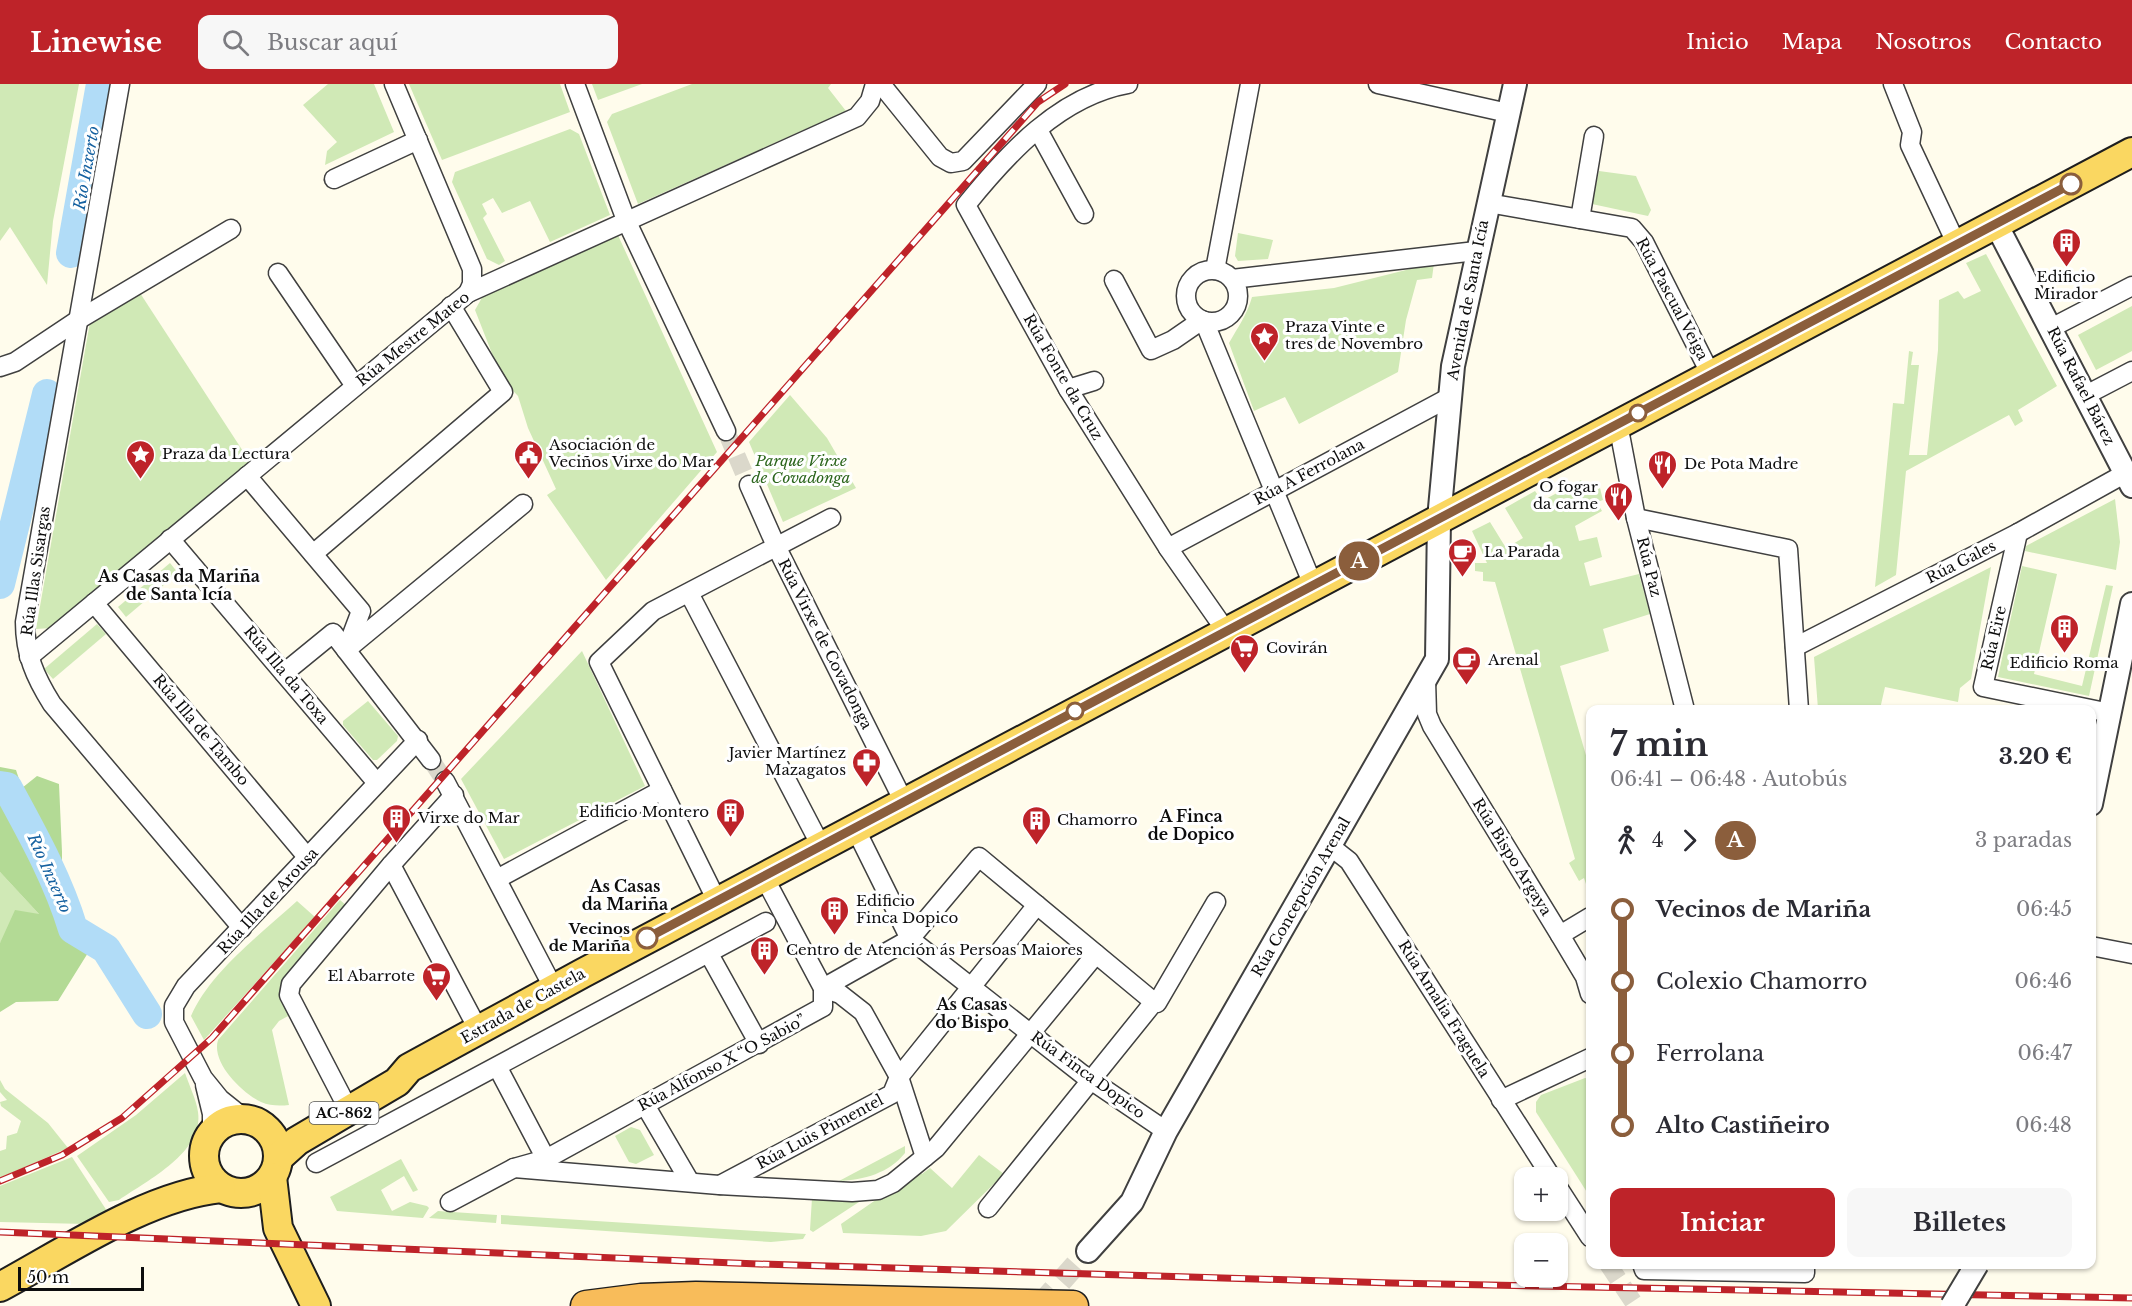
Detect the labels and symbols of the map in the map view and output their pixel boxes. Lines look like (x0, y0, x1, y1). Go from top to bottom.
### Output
water label: Río Inxerto (69, 125, 103, 212)
unlabelled marker (2060, 173, 2082, 195)
street label: Avenida de Santa Icía (1442, 217, 1493, 383)
building icon: Edificio Mirador (2050, 226, 2082, 268)
street label: Rúa Pascual Veiga (1632, 234, 1713, 364)
place label: Edificio Mirador (2034, 267, 2099, 303)
street label: Rúa Mestre Mateo (352, 287, 473, 390)
street label: Rúa Fonte da Cruz (1020, 310, 1107, 443)
place label: Praza Vinte e tres de Novembro (1285, 317, 1423, 353)
place icon: Praza Vinte e tres de Novembro (1248, 320, 1280, 362)
street label: Rúa Rafael Bárez (2043, 323, 2120, 448)
unlabelled marker (1629, 404, 1647, 422)
street label: Rúa A Ferrolana (1250, 434, 1368, 509)
place label: Asociación de Veciños Virxe do Mar (548, 435, 714, 471)
place icon: Praza da Lectura (125, 438, 157, 480)
public building icon: Asociación de Veciños Virxe do Mar (512, 438, 544, 480)
place label: Praza da Lectura (162, 444, 291, 463)
restaurant icon: De Pota Madre (1647, 448, 1679, 490)
park label: Parque Virxe de Covadonga (752, 451, 850, 487)
place label: De Pota Madre (1684, 454, 1798, 473)
place label: O fogar da carne (1533, 477, 1599, 513)
restaurant icon: O fogar da carne (1603, 480, 1635, 522)
street label: Rúa Illas Sisargas (17, 505, 54, 637)
street label: Rúa Paz (1633, 535, 1666, 599)
cafe icon: La Parada (1447, 536, 1479, 578)
street label: Rúa Gales (1923, 536, 1999, 587)
line badge: A (1340, 542, 1378, 580)
place label: La Parada (1484, 542, 1560, 561)
street label: Rúa Virxe de Covadonga (774, 555, 877, 733)
district label: As Casas da Mariña de Santa Icía (97, 566, 260, 604)
street label: Rúa Eire (1977, 604, 2010, 672)
building icon: Edificio Roma (2048, 612, 2080, 654)
street label: Rúa Illa da Toxa (240, 622, 333, 728)
supermarket icon: Covirán (1229, 632, 1261, 674)
place label: Covirán (1266, 638, 1328, 657)
cafe icon: Arenal (1451, 644, 1483, 686)
place label: Arenal (1487, 650, 1539, 669)
place label: Edificio Roma (2009, 653, 2119, 672)
street label: Rúa Illa de Tambo (149, 670, 254, 789)
unlabelled marker (1066, 702, 1084, 720)
place label: Javier Martínez Mazagatos (727, 743, 846, 779)
pharmacy icon: Javier Martínez Mazagatos (851, 746, 883, 788)
street label: Rúa Bispo Argaya (1469, 794, 1557, 920)
building icon: Edificio Montero (714, 796, 746, 838)
building icon: Virxe do Mar (381, 802, 413, 844)
place label: Edificio Montero (579, 802, 709, 821)
building icon: Chamorro (1020, 804, 1052, 846)
district label: A Finca de Dopico (1148, 806, 1234, 844)
place label: Virxe do Mar (417, 808, 521, 827)
place label: Chamorro (1057, 810, 1138, 829)
street label: Rúa Concepción Arenal (1247, 814, 1354, 980)
water label: Río Inxerto (23, 829, 76, 916)
street label: Rúa Illa de Arousa (213, 843, 322, 958)
district label: As Casas da Mariña (582, 876, 668, 914)
place label: Edificio Finca Dopico (856, 891, 958, 927)
building icon: Edificio Finca Dopico (819, 894, 851, 936)
place label: Vecinos de Mariña (549, 919, 630, 955)
marker: Vecinos de Mariña (636, 927, 658, 949)
building icon: Centro de Atención ás Persoas Maiores (749, 934, 781, 976)
street label: Rúa Amalia Fraguela (1394, 937, 1495, 1081)
place label: Centro de Atención ás Persoas Maiores (786, 940, 1083, 959)
supermarket icon: El Abarrote (420, 960, 452, 1002)
street label: Estrada de Castela (457, 963, 589, 1048)
place label: El Abarrote (328, 966, 415, 985)
district label: As Casas do Bispo (935, 994, 1009, 1032)
street label: Rúa Alfonso X “O Sabio” (635, 1010, 809, 1115)
street label: Rúa Finca Dopico (1027, 1027, 1149, 1123)
street label: Rúa Luis Pimentel (753, 1090, 887, 1173)
road number: AC-862 (310, 1102, 378, 1124)
scale bar (18, 1264, 144, 1292)

